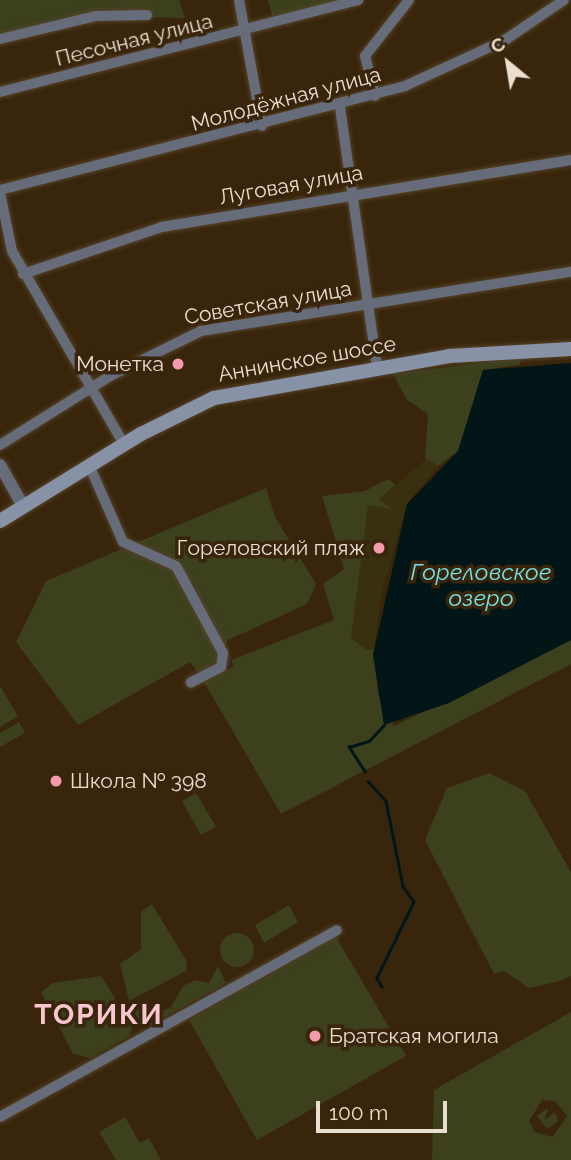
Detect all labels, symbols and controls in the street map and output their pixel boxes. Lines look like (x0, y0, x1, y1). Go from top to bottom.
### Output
street label: Песочная улица (53, 8, 215, 72)
north arrow (473, 28, 543, 98)
text: С (486, 32, 509, 58)
street label: Молодёжная улица (188, 62, 384, 136)
street label: Луговая улица (217, 160, 365, 210)
street label: Советская улица (182, 276, 354, 330)
street label: Аннинское шоссе (216, 331, 398, 387)
place label: Монетка (76, 351, 164, 377)
marker: Монетка (170, 356, 186, 372)
place label: Гореловский пляж (177, 535, 365, 561)
marker: Гореловский пляж (371, 540, 387, 556)
water label: Гореловское озеро (411, 558, 551, 612)
place label: Школа № 398 (70, 768, 207, 794)
marker: Школа № 398 (48, 773, 64, 789)
district label: ТОРИКИ (35, 998, 163, 1032)
place label: Братская могила (329, 1023, 499, 1049)
marker: Братская могила (307, 1028, 323, 1044)
scale bar (319, 1086, 450, 1130)
text: 100 m (329, 1100, 388, 1125)

